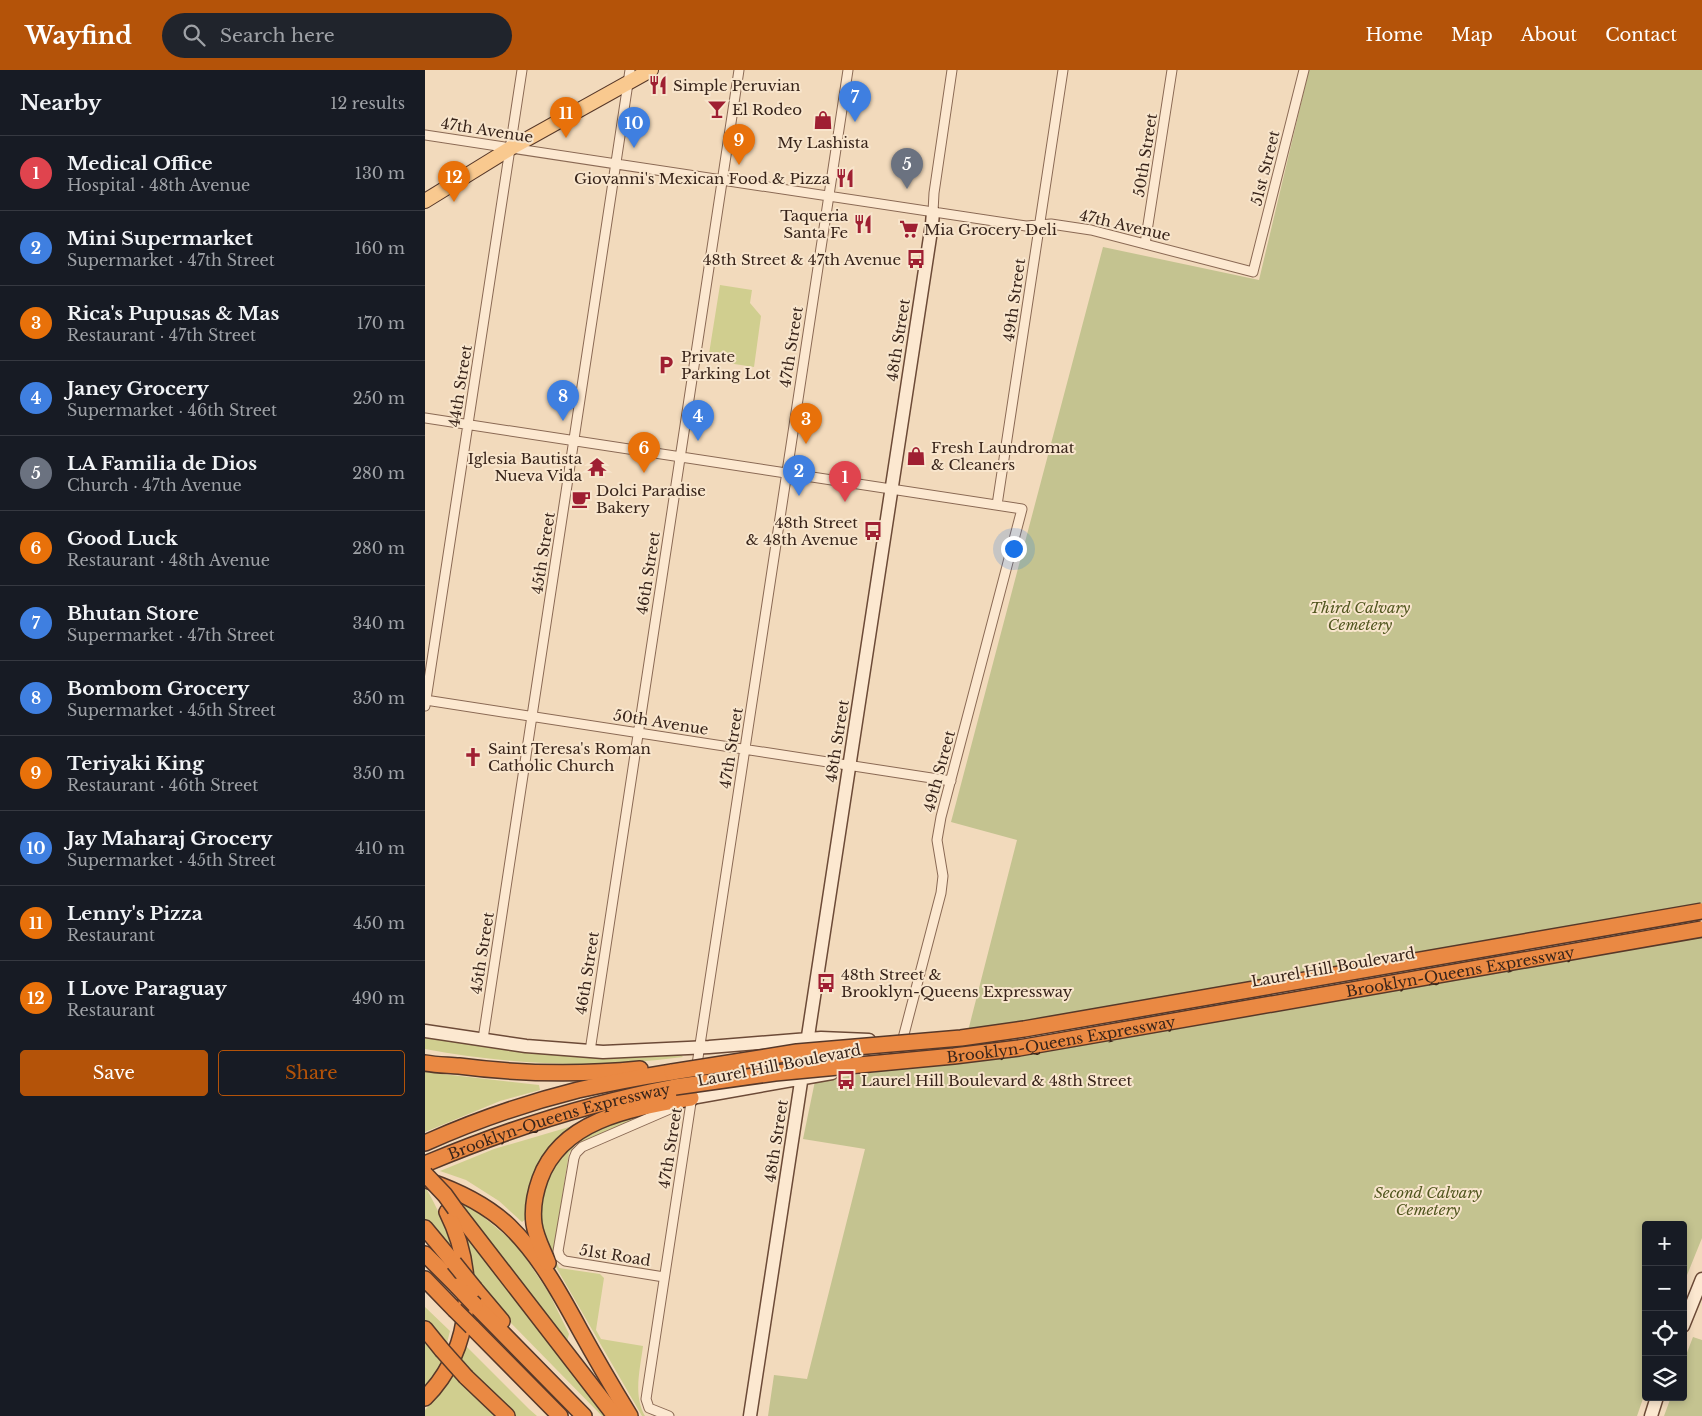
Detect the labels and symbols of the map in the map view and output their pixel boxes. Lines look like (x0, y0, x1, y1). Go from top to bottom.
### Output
restaurant icon: Simple Peruvian (647, 74, 669, 96)
place label: Simple Peruvian (673, 76, 800, 95)
pin: 7 (839, 81, 871, 122)
pin: 11 (550, 97, 582, 138)
bar icon: El Rodeo (706, 98, 728, 120)
place label: El Rodeo (732, 100, 802, 119)
pin: 10 (618, 107, 650, 148)
shop icon: My Lashista (812, 109, 834, 131)
street label: 50th Street (1129, 111, 1161, 198)
street label: 47th Avenue (440, 113, 534, 147)
pin: 9 (723, 124, 755, 165)
street label: 51st Street (1246, 128, 1284, 208)
place label: My Lashista (777, 133, 869, 152)
pin: 5 (891, 148, 923, 189)
pin: 12 (438, 161, 470, 202)
restaurant icon: Giovanni's Mexican Food & Pizza (834, 167, 856, 189)
place label: Giovanni's Mexican Food & Pizza (574, 169, 831, 188)
street label: 47th Avenue (1077, 205, 1173, 245)
place label: Taqueria Santa Fe (780, 206, 849, 242)
restaurant icon: Taqueria Santa Fe (852, 213, 874, 235)
supermarket icon: Mia Grocery Deli (898, 218, 920, 240)
place label: Mia Grocery Deli (924, 220, 1057, 239)
bus stop icon: 48th Street & 47th Avenue (905, 248, 927, 270)
place label: 48th Street & 47th Avenue (703, 250, 901, 269)
street label: 49th Street (999, 257, 1029, 343)
street label: 48th Street (882, 297, 914, 383)
street label: 47th Street (775, 305, 807, 389)
street label: 44th Street (444, 343, 476, 428)
place label: Private Parking Lot (681, 347, 771, 383)
parking icon: Private Parking Lot (655, 354, 677, 376)
pin: 8 (547, 380, 579, 421)
pin: 4 (682, 400, 714, 441)
pin: 3 (790, 403, 822, 444)
pin: 6 (628, 432, 660, 473)
place label: Fresh Laundromat & Cleaners (931, 438, 1075, 474)
shop icon: Fresh Laundromat & Cleaners (905, 445, 927, 467)
place label: Iglesia Bautista Nueva Vida (468, 449, 583, 485)
pin: 2 (783, 455, 815, 496)
temple icon: Iglesia Bautista Nueva Vida (586, 456, 608, 478)
pin: 1 (829, 461, 861, 502)
place label: Dolci Paradise Bakery (596, 481, 706, 517)
cafe icon: Dolci Paradise Bakery (570, 488, 592, 510)
street label: 45th Street (527, 510, 559, 595)
place label: 48th Street & 48th Avenue (746, 513, 858, 549)
bus stop icon: 48th Street & 48th Avenue (862, 520, 884, 542)
street label: 46th Street (632, 530, 664, 616)
your location (1001, 536, 1027, 562)
park label: Third Calvary Cemetery (1310, 598, 1410, 634)
street label: 48th Street (821, 698, 853, 784)
street label: 50th Avenue (612, 705, 710, 739)
street label: 47th Street (715, 706, 747, 790)
street label: 49th Street (919, 728, 959, 814)
place label: Saint Teresa's Roman Catholic Church (488, 739, 651, 775)
church icon: Saint Teresa's Roman Catholic Church (462, 746, 484, 768)
street label: 45th Street (466, 910, 498, 995)
street label: 46th Street (571, 930, 603, 1016)
street label: Brooklyn-Queens Expressway (1344, 942, 1576, 1000)
street label: Laurel Hill Boulevard (1250, 943, 1416, 991)
place label: 48th Street & Brooklyn-Queens Expressway (841, 965, 1073, 1001)
bus stop icon: 48th Street & Brooklyn-Queens Expressway (815, 972, 837, 994)
street label: Brooklyn-Queens Expressway (946, 1011, 1177, 1066)
street label: Laurel Hill Boulevard (696, 1040, 862, 1090)
bus stop icon: Laurel Hill Boulevard & 48th Street (835, 1069, 857, 1091)
place label: Laurel Hill Boulevard & 48th Street (861, 1071, 1133, 1090)
street label: Brooklyn-Queens Expressway (445, 1079, 672, 1163)
street label: 48th Street (760, 1098, 792, 1184)
street label: 47th Street (654, 1106, 686, 1190)
park label: Second Calvary Cemetery (1374, 1183, 1482, 1219)
street label: 51st Road (578, 1240, 652, 1270)

